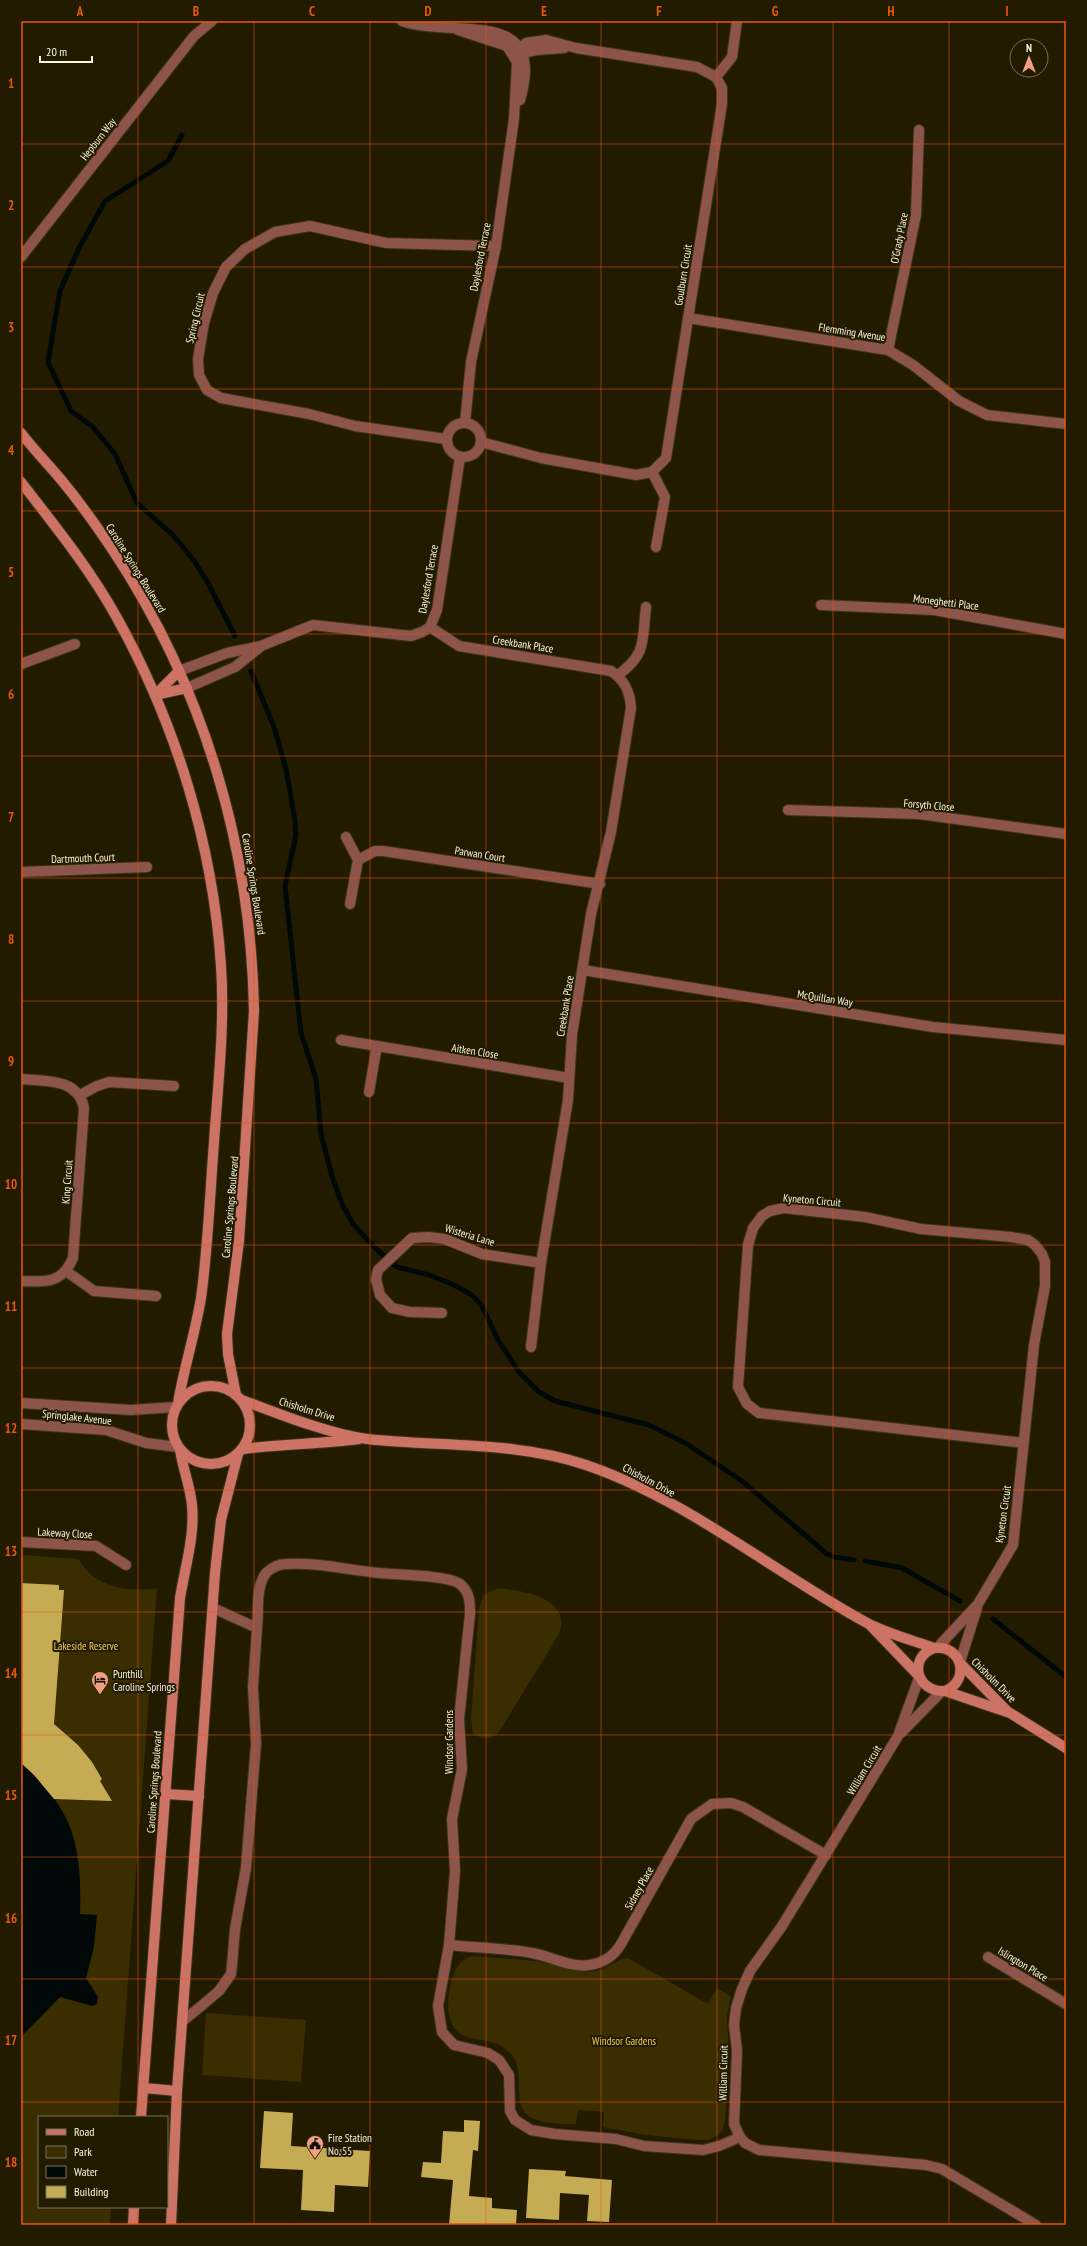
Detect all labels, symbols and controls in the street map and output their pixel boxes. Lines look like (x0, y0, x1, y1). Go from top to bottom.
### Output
text: A (76, 3, 84, 20)
text: B (193, 3, 199, 20)
text: C (309, 3, 315, 20)
text: D (425, 3, 432, 20)
text: E (541, 3, 547, 20)
text: F (656, 3, 662, 20)
text: G (772, 3, 779, 20)
text: H (888, 3, 895, 20)
text: I (1005, 3, 1009, 20)
scale bar (40, 38, 92, 64)
north arrow (1009, 38, 1049, 78)
text: N (1026, 41, 1032, 55)
text: 20 m (46, 44, 67, 59)
text: 1 (8, 75, 14, 92)
street label: Hepburn Way (77, 114, 120, 163)
text: 2 (8, 197, 14, 214)
street label: O'Grady Place (887, 211, 911, 264)
street label: Daylesford Terrace (466, 221, 494, 292)
street label: Goulburn Circuit (671, 243, 695, 307)
street label: Spring Circuit (182, 291, 208, 345)
text: 3 (8, 319, 14, 336)
street label: Flemming Avenue (817, 320, 887, 344)
text: 4 (8, 442, 15, 459)
street label: Caroline Springs Boulevard (103, 521, 169, 615)
street label: Daylesford Terrace (415, 543, 441, 614)
text: 5 (8, 564, 14, 581)
street label: Moneghetti Place (912, 591, 980, 613)
street label: Creekbank Place (491, 632, 555, 656)
text: 6 (8, 686, 14, 703)
street label: Forsyth Close (903, 796, 955, 814)
text: 7 (8, 809, 14, 826)
street label: Caroline Springs Boulevard (239, 832, 269, 936)
street label: Parwan Court (454, 843, 506, 865)
street label: Dartmouth Court (51, 850, 115, 866)
text: 8 (8, 931, 14, 948)
street label: Creekbank Place (553, 974, 577, 1038)
street label: McQuillan Way (796, 987, 855, 1009)
street label: Aitken Close (451, 1040, 500, 1062)
text: 9 (8, 1053, 14, 1070)
street label: Caroline Springs Boulevard (219, 1155, 241, 1259)
street label: King Circuit (58, 1159, 76, 1205)
text: 10 (5, 1176, 17, 1193)
street label: Kyneton Circuit (783, 1191, 841, 1209)
street label: Wisteria Lane (443, 1221, 497, 1249)
text: 11 (5, 1298, 17, 1315)
street label: Chisholm Drive (277, 1394, 337, 1424)
street label: Springlake Avenue (41, 1406, 113, 1428)
text: 12 (5, 1420, 17, 1437)
street label: Chisholm Drive (620, 1460, 678, 1500)
street label: Kyneton Circuit (992, 1484, 1014, 1544)
street label: Lakeway Close (37, 1525, 93, 1541)
text: 13 (5, 1543, 17, 1560)
park label: Lakeside Reserve (54, 1639, 119, 1653)
street label: Chisholm Drive (969, 1655, 1020, 1706)
text: 14 (5, 1665, 18, 1682)
place label: Punthill Caroline Springs (113, 1667, 175, 1694)
hotel icon: Punthill Caroline Springs (90, 1670, 110, 1695)
street label: Windsor Gardens (442, 1710, 456, 1774)
street label: Caroline Springs Boulevard (143, 1730, 165, 1834)
street label: William Circuit (844, 1743, 884, 1797)
text: 15 (5, 1787, 17, 1804)
street label: Sidney Place (621, 1863, 657, 1912)
text: 16 (5, 1910, 17, 1927)
street label: Islington Place (995, 1944, 1051, 1985)
text: 17 (5, 2032, 17, 2049)
park label: Windsor Gardens (592, 2034, 656, 2048)
street label: William Circuit (716, 2045, 730, 2101)
legend (38, 2116, 168, 2208)
text: Road (74, 2124, 94, 2139)
place label: Fire Station No. 55 (328, 2131, 372, 2158)
public building icon: Fire Station No. 55 (305, 2134, 325, 2159)
text: Park (74, 2144, 92, 2159)
text: 18 (5, 2154, 17, 2171)
text: Water (74, 2164, 99, 2179)
text: Building (74, 2184, 109, 2199)

